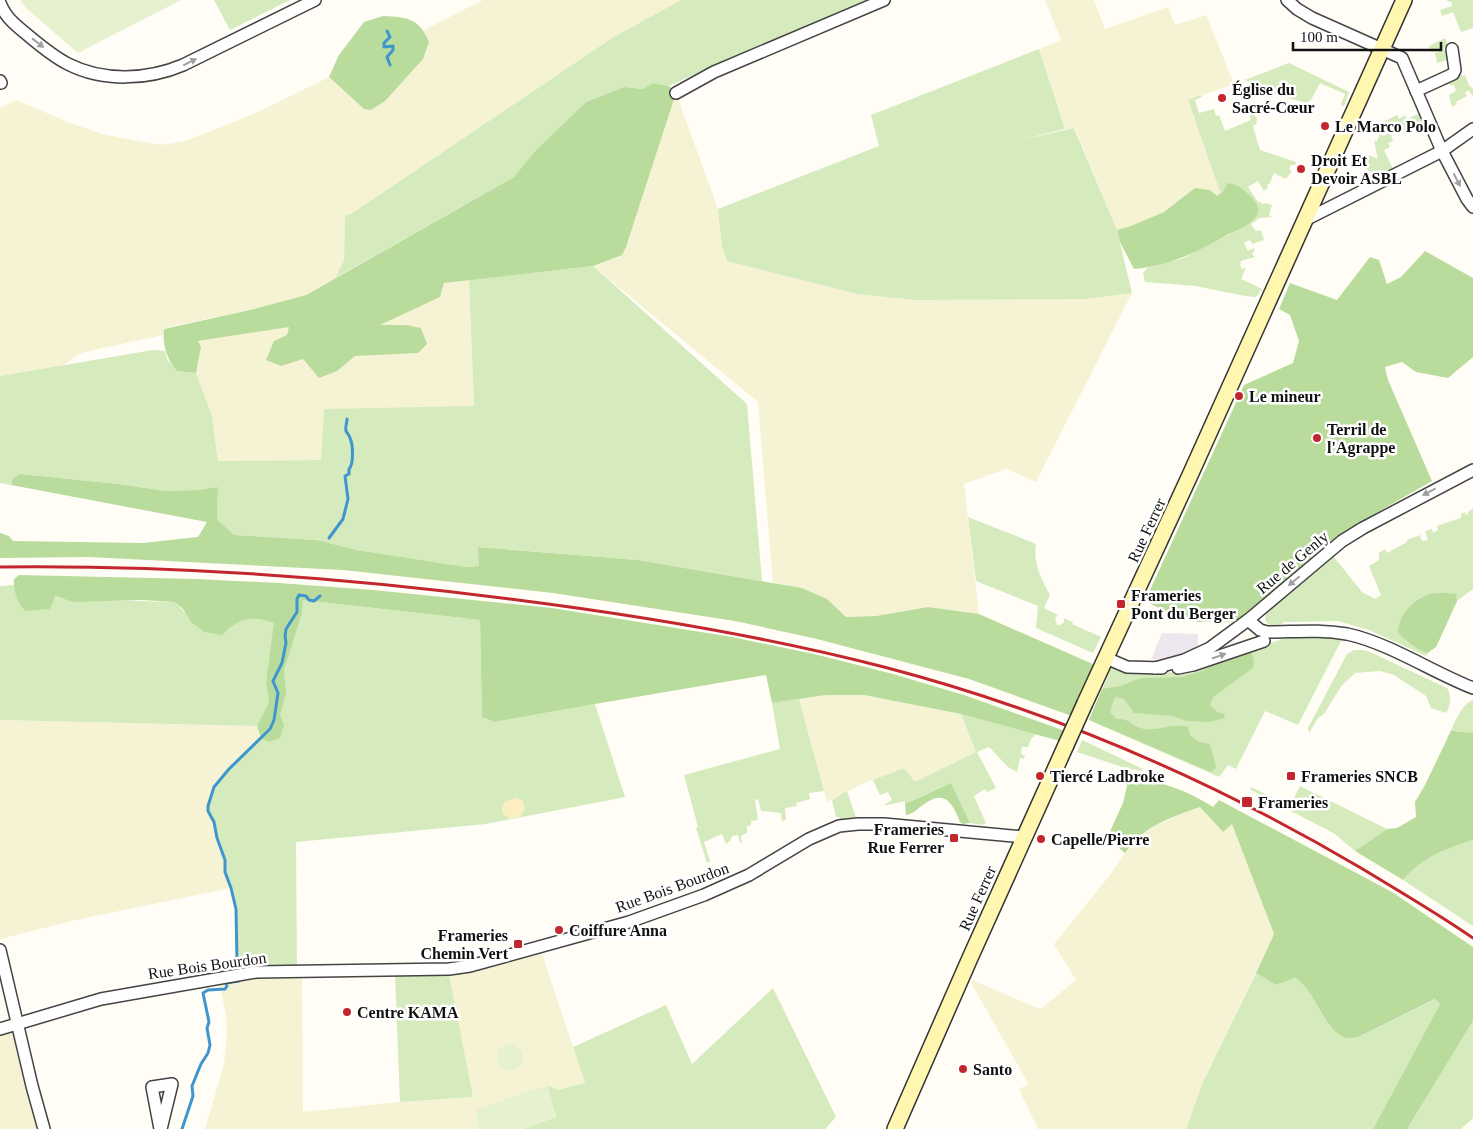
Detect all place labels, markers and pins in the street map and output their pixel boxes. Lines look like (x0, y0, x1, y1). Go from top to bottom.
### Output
place label: Église du Sacré-Cœur (1232, 80, 1315, 116)
marker: Église du Sacré-Cœur (1216, 92, 1228, 104)
place label: Le Marco Polo (1335, 118, 1436, 135)
marker: Le Marco Polo (1319, 120, 1331, 132)
place label: Droit Et Devoir ASBL (1311, 152, 1402, 187)
marker: Droit Et Devoir ASBL (1295, 163, 1307, 175)
place label: Le mineur (1249, 388, 1321, 405)
marker: Le mineur (1233, 390, 1245, 402)
place label: Terril de l'Agrappe (1327, 421, 1395, 457)
marker: Terril de l'Agrappe (1311, 432, 1323, 444)
place label: Frameries Pont du Berger (1131, 587, 1236, 623)
marker: Frameries Pont du Berger (1115, 598, 1127, 610)
place label: Tiercé Ladbroke (1050, 768, 1164, 785)
place label: Frameries SNCB (1301, 768, 1418, 785)
marker: Tiercé Ladbroke (1034, 770, 1046, 782)
marker: Frameries SNCB (1285, 770, 1297, 782)
place label: Frameries (1258, 794, 1328, 811)
marker: Frameries (1240, 795, 1254, 809)
place label: Frameries Rue Ferrer (867, 821, 944, 856)
place label: Capelle/Pierre (1051, 831, 1149, 849)
marker: Frameries Rue Ferrer (948, 832, 960, 844)
marker: Capelle/Pierre (1035, 833, 1047, 845)
place label: Coiffure Anna (569, 922, 667, 939)
marker: Coiffure Anna (553, 924, 565, 936)
place label: Frameries Chemin Vert (420, 927, 509, 962)
marker: Frameries Chemin Vert (512, 938, 524, 950)
place label: Centre KAMA (357, 1004, 459, 1021)
marker: Centre KAMA (341, 1006, 353, 1018)
place label: Santo (973, 1061, 1012, 1078)
marker: Santo (957, 1063, 969, 1075)

